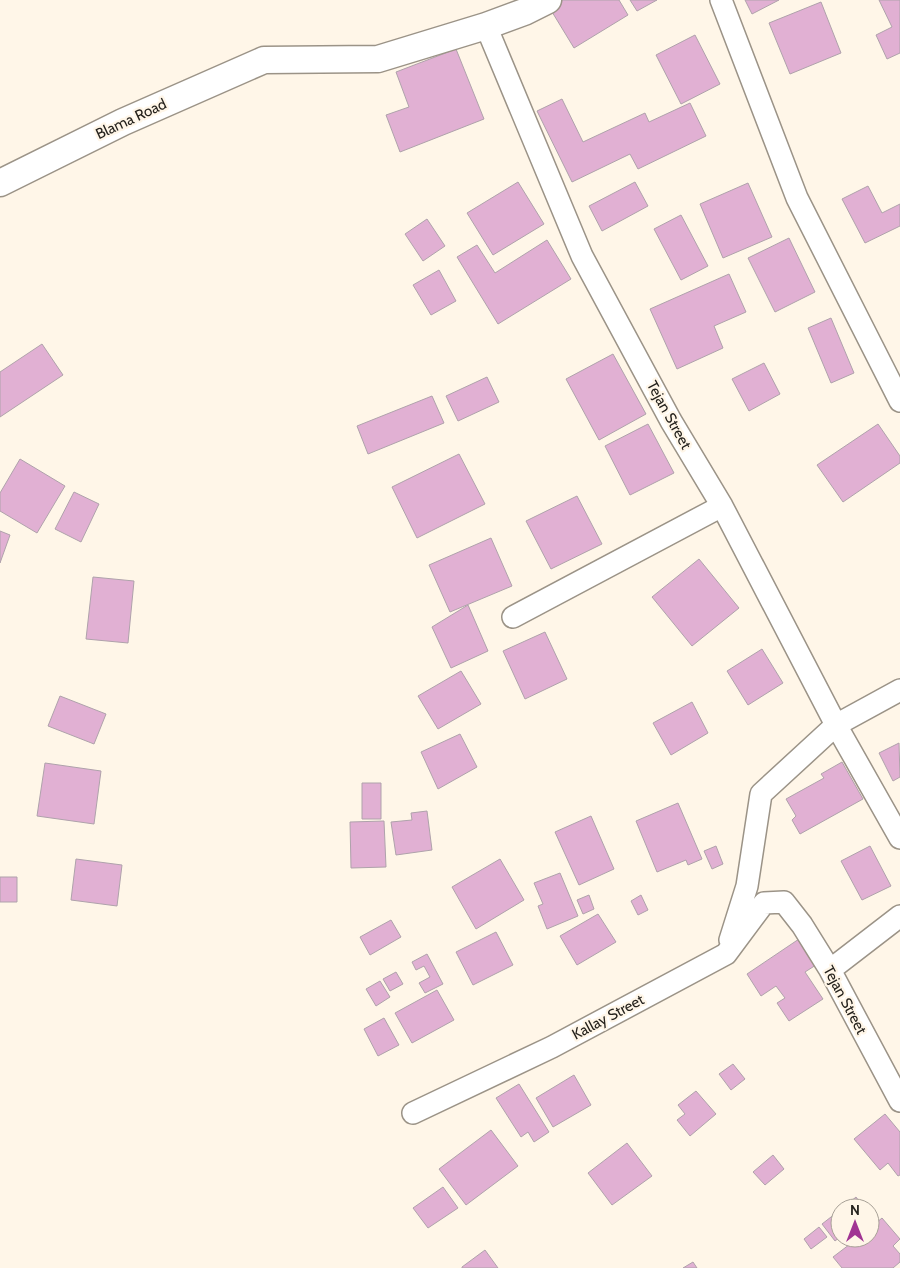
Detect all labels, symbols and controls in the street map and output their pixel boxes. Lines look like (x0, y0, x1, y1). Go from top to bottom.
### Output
street label: Blama Road (93, 95, 169, 143)
street label: Tejan Street (643, 378, 695, 452)
street label: Tejan Street (819, 963, 871, 1037)
street label: Kallay Street (569, 990, 647, 1044)
north arrow (830, 1198, 880, 1248)
text: N (850, 1201, 860, 1219)

